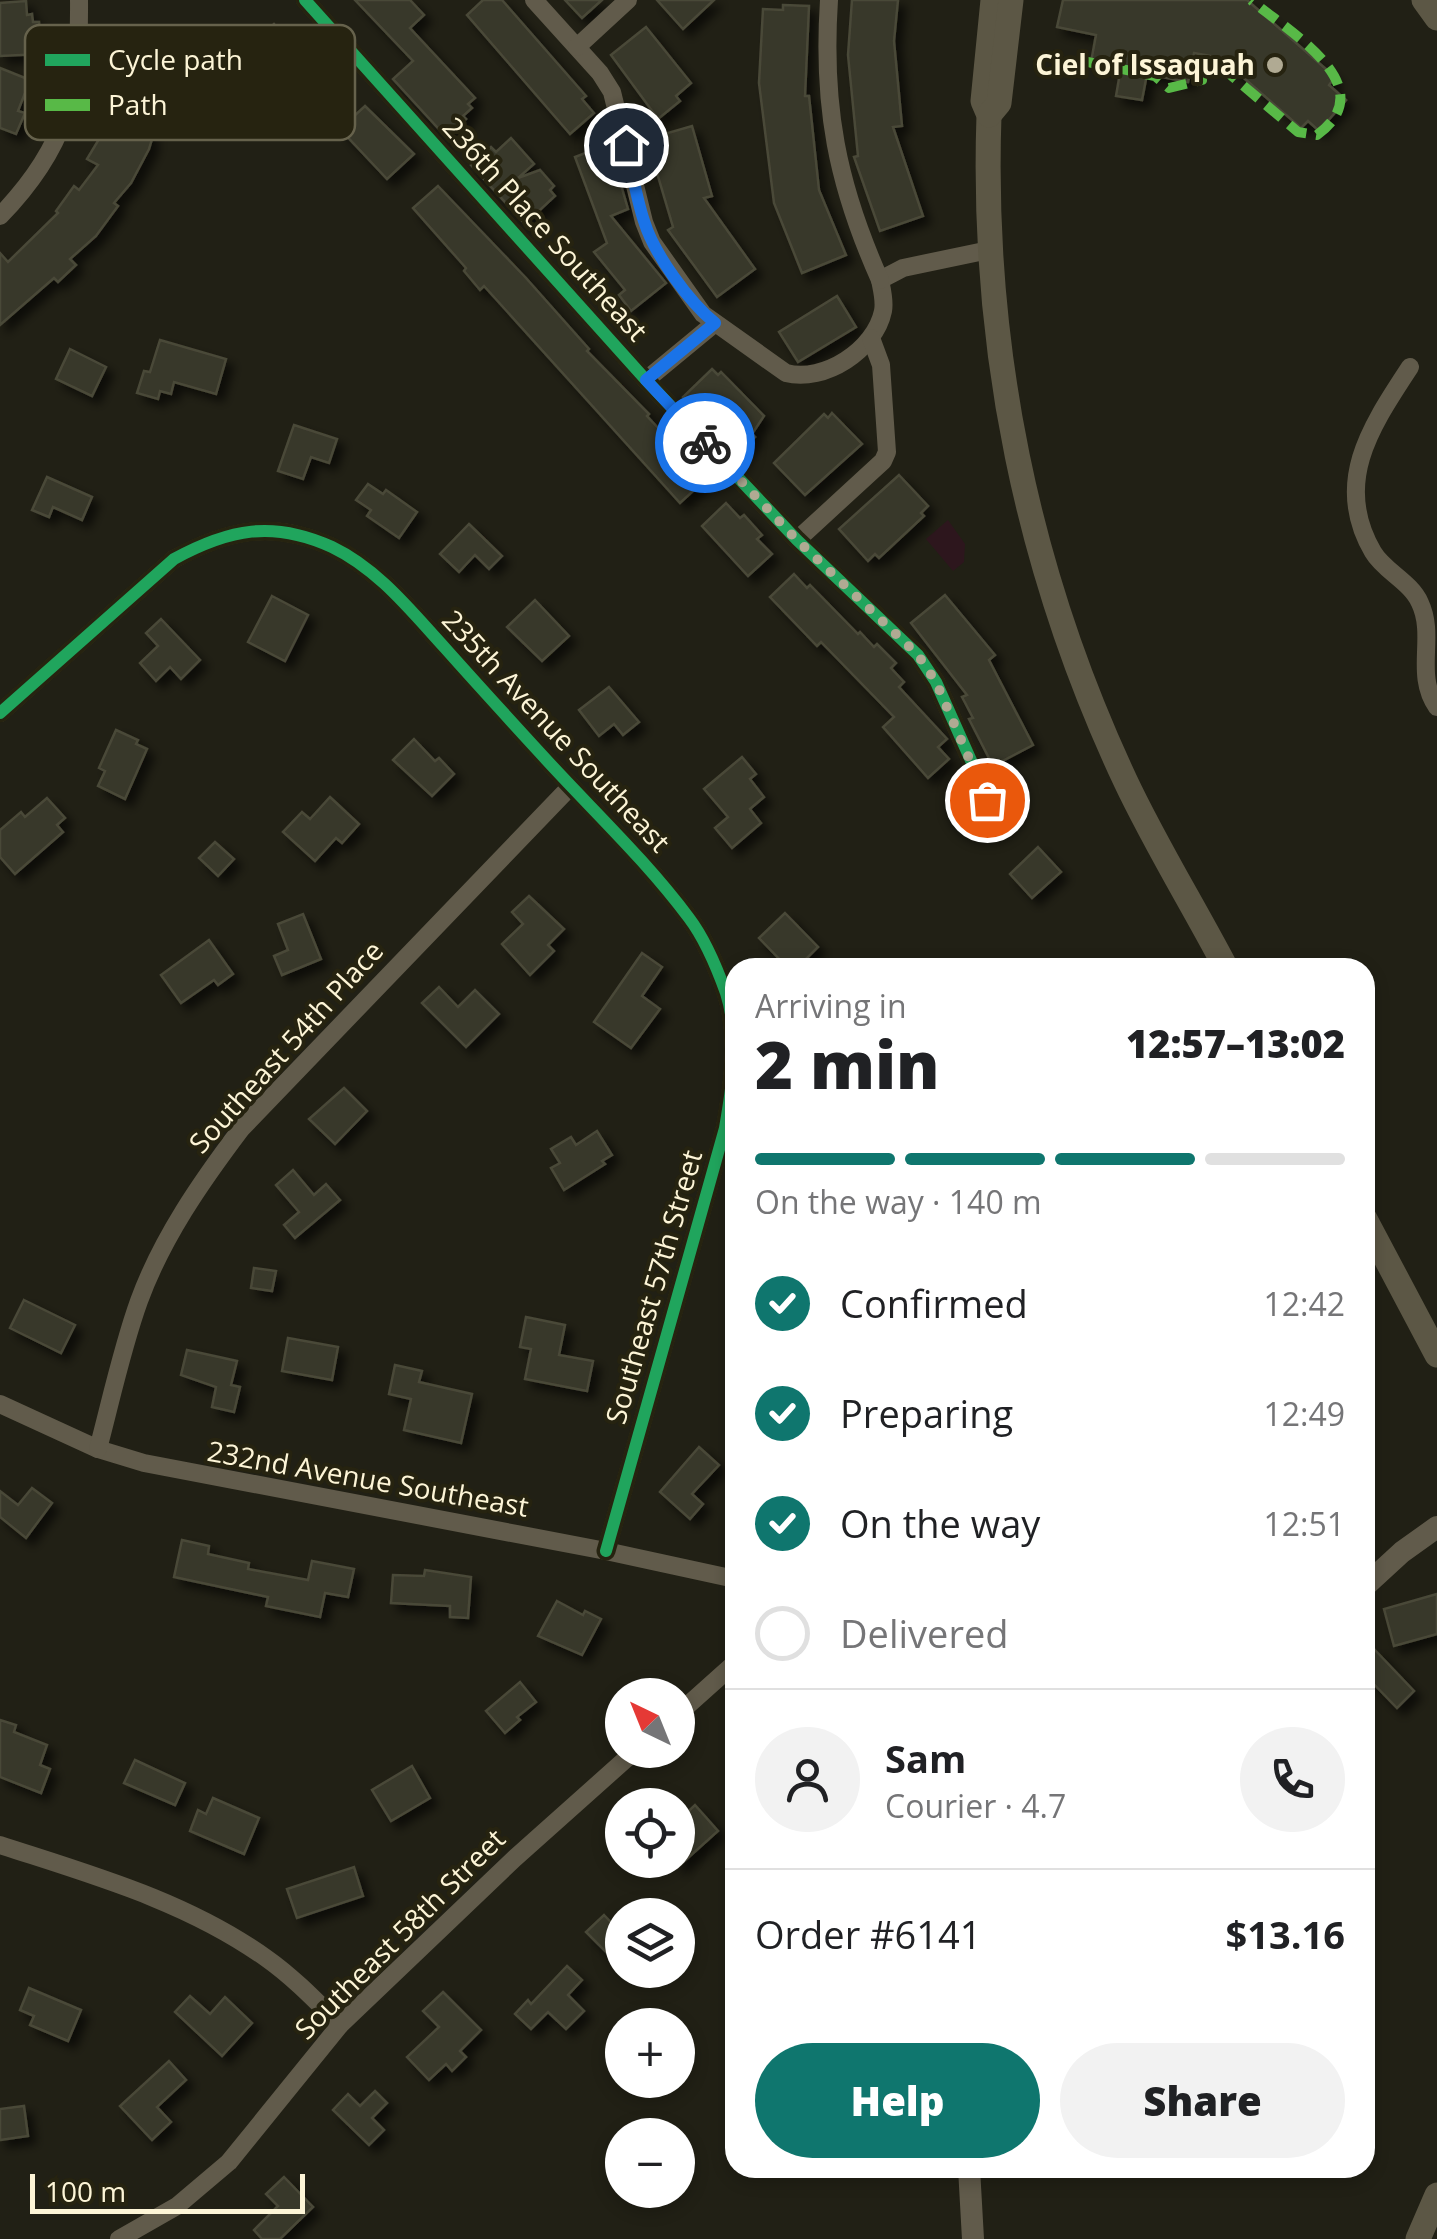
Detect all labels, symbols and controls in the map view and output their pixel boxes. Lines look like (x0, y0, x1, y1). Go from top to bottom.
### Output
legend (25, 25, 355, 140)
text: Cycle path (108, 40, 243, 78)
place label: Ciel of Issaquah (1035, 45, 1255, 83)
marker: Ciel of Issaquah (1264, 54, 1286, 76)
text: Path (108, 85, 168, 123)
pin (584, 103, 669, 188)
street label: 236th Place Southeast (435, 108, 657, 349)
icon: home (599, 118, 654, 173)
courier (655, 393, 755, 493)
icon: bike (678, 416, 733, 471)
street label: 235th Avenue Southeast (434, 601, 679, 860)
pin (945, 758, 1030, 843)
icon: bag (960, 773, 1015, 828)
street label: Southeast 54th Place (180, 932, 391, 1161)
text: Arriving in (755, 984, 907, 1027)
text: 12:57–13:02 (1126, 1017, 1345, 1069)
text: 2 min (755, 1020, 940, 1108)
street label: Southeast 57th Street (596, 1145, 710, 1428)
text: On the way · 140 m (755, 1180, 1042, 1223)
icon: check (755, 1276, 810, 1331)
text: Confirmed (840, 1277, 1028, 1329)
text: 12:42 (1263, 1282, 1345, 1325)
icon: check (755, 1386, 810, 1441)
text: Preparing (840, 1387, 1013, 1439)
text: 12:49 (1263, 1392, 1345, 1435)
street label: 232nd Avenue Southeast (205, 1431, 532, 1525)
icon: check (755, 1496, 810, 1551)
text: On the way (840, 1497, 1040, 1549)
text: 12:51 (1263, 1502, 1345, 1545)
text: Delivered (840, 1607, 1009, 1659)
north arrow (605, 1678, 695, 1768)
map controls (605, 1678, 695, 2208)
button: person (755, 1727, 860, 1832)
button: phone (1240, 1727, 1345, 1832)
text: Sam (885, 1732, 966, 1784)
text: Courier · 4.7 (885, 1784, 1066, 1827)
button: locate (605, 1788, 695, 1878)
street label: Southeast 58th Street (286, 1820, 513, 2047)
button: layers (605, 1898, 695, 1988)
text: Order #6141 (755, 1908, 982, 1960)
text: $13.16 (1226, 1908, 1345, 1960)
button: + (605, 2008, 695, 2098)
button: Help (755, 2043, 1040, 2158)
button: Share (1060, 2043, 1345, 2158)
button: − (605, 2118, 695, 2208)
scale bar (30, 2169, 305, 2214)
text: 100 m (45, 2172, 126, 2210)

